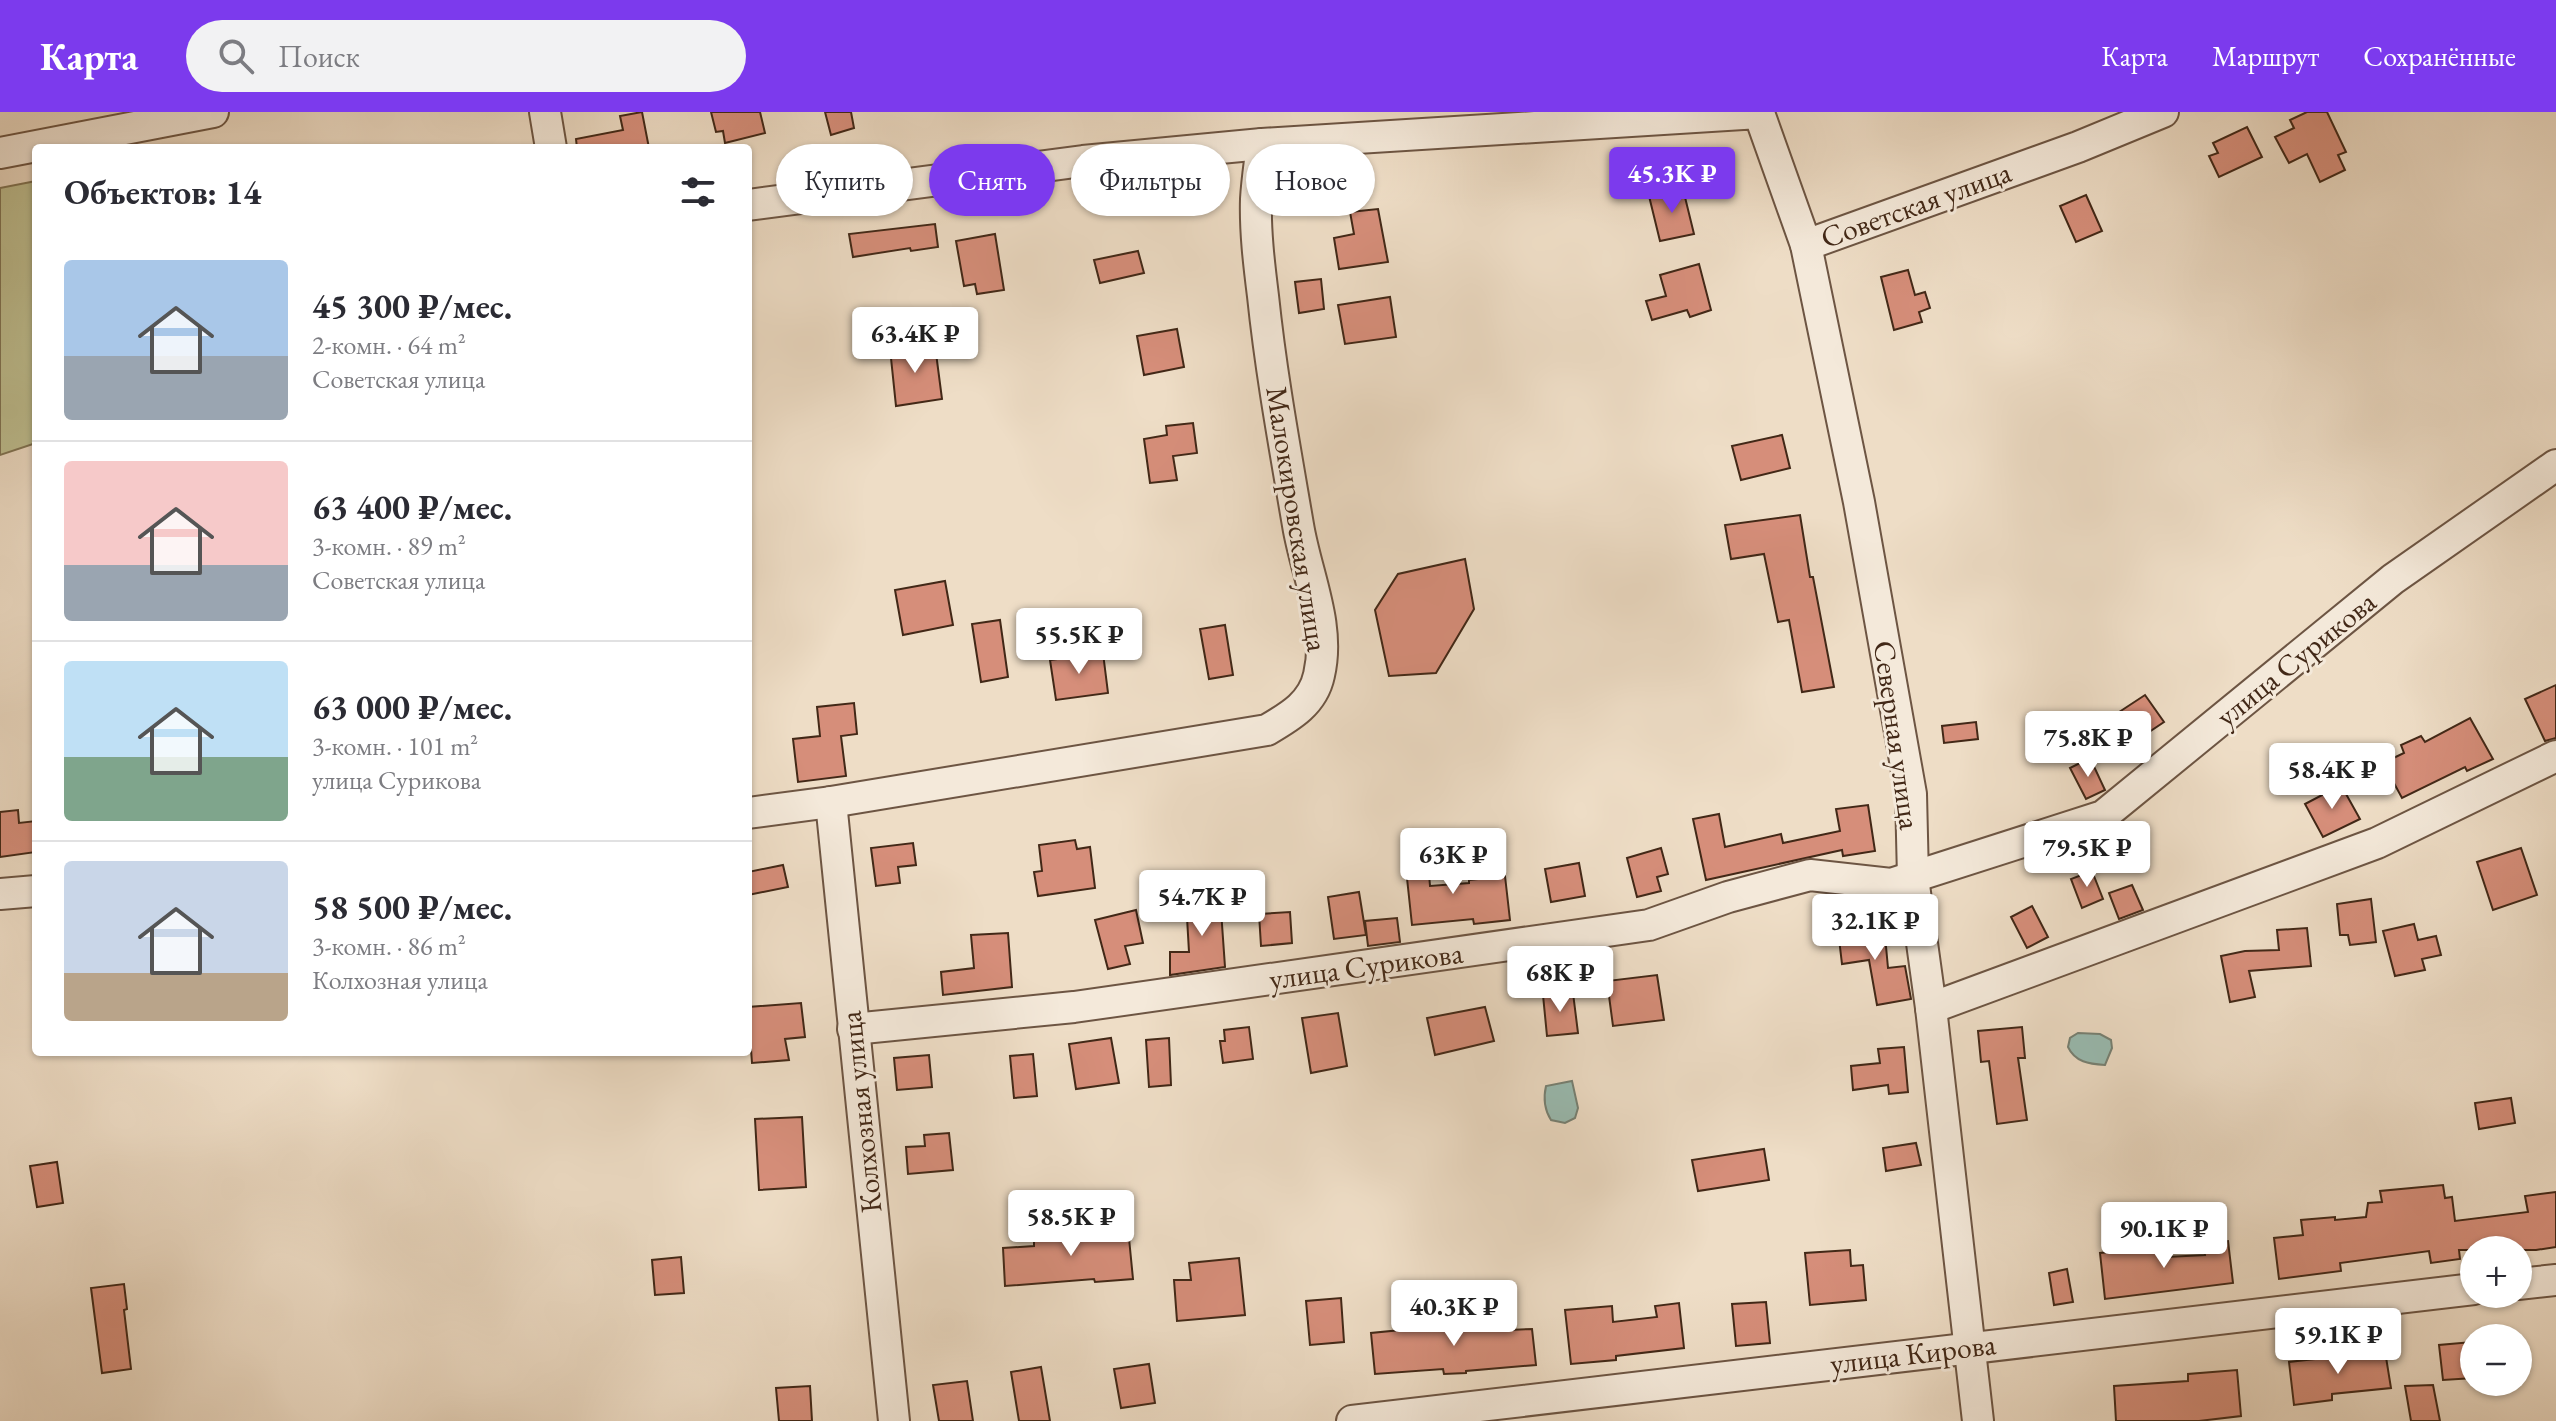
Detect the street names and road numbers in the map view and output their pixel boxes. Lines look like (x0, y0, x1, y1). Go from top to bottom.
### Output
street label: Советская улица (1815, 152, 2016, 257)
street label: Малокировская улица (1257, 383, 1338, 654)
street label: улица Сурикова (2208, 582, 2384, 735)
street label: Северная улица (1865, 638, 1930, 832)
street label: улица Сурикова (1267, 933, 1465, 998)
street label: Колхозная улица (831, 1009, 890, 1215)
street label: улица Кирова (1828, 1324, 1998, 1383)

